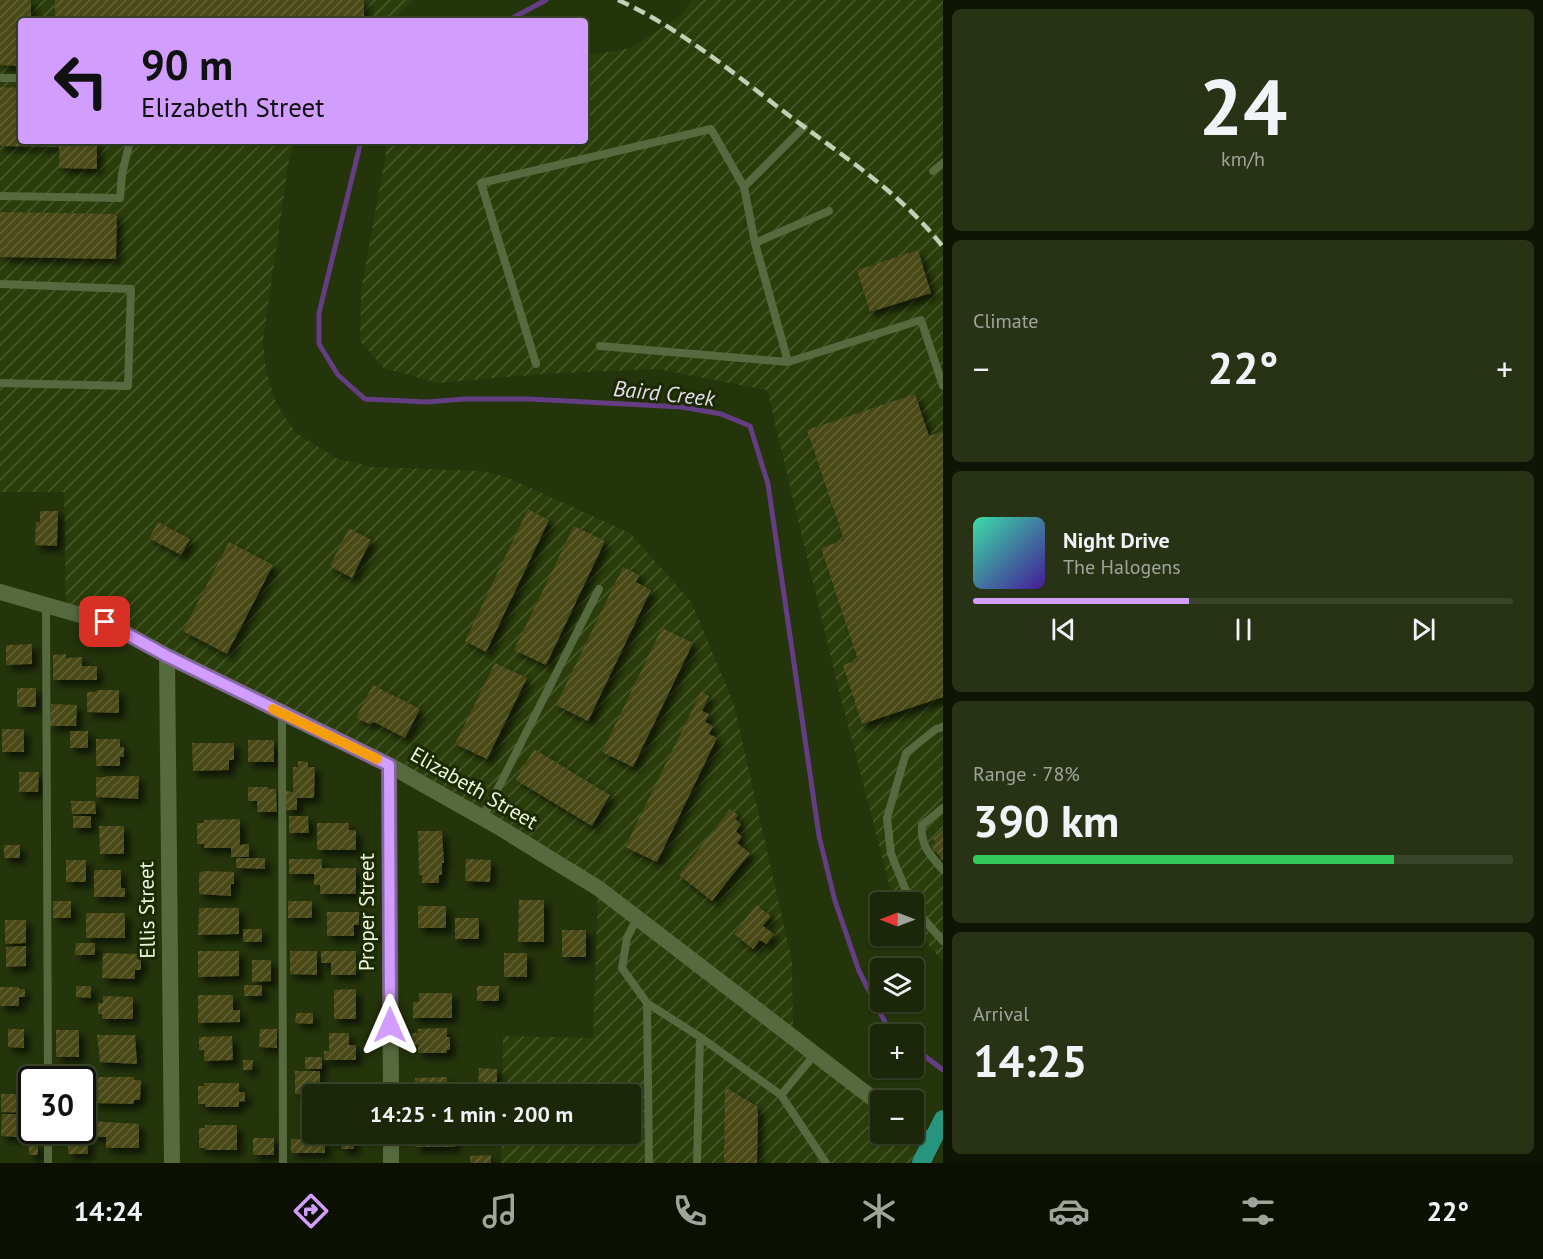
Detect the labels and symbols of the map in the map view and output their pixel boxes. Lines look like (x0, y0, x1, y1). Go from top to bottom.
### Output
water label: Baird Creek (612, 374, 717, 412)
pin (79, 596, 130, 647)
street label: Elizabeth Street (406, 740, 543, 835)
street label: Proper Street (353, 853, 380, 971)
street label: Ellis Street (132, 861, 161, 959)
north arrow (870, 892, 924, 946)
position arrow (358, 993, 422, 1057)
speed limit sign: 30 (18, 1066, 96, 1144)

